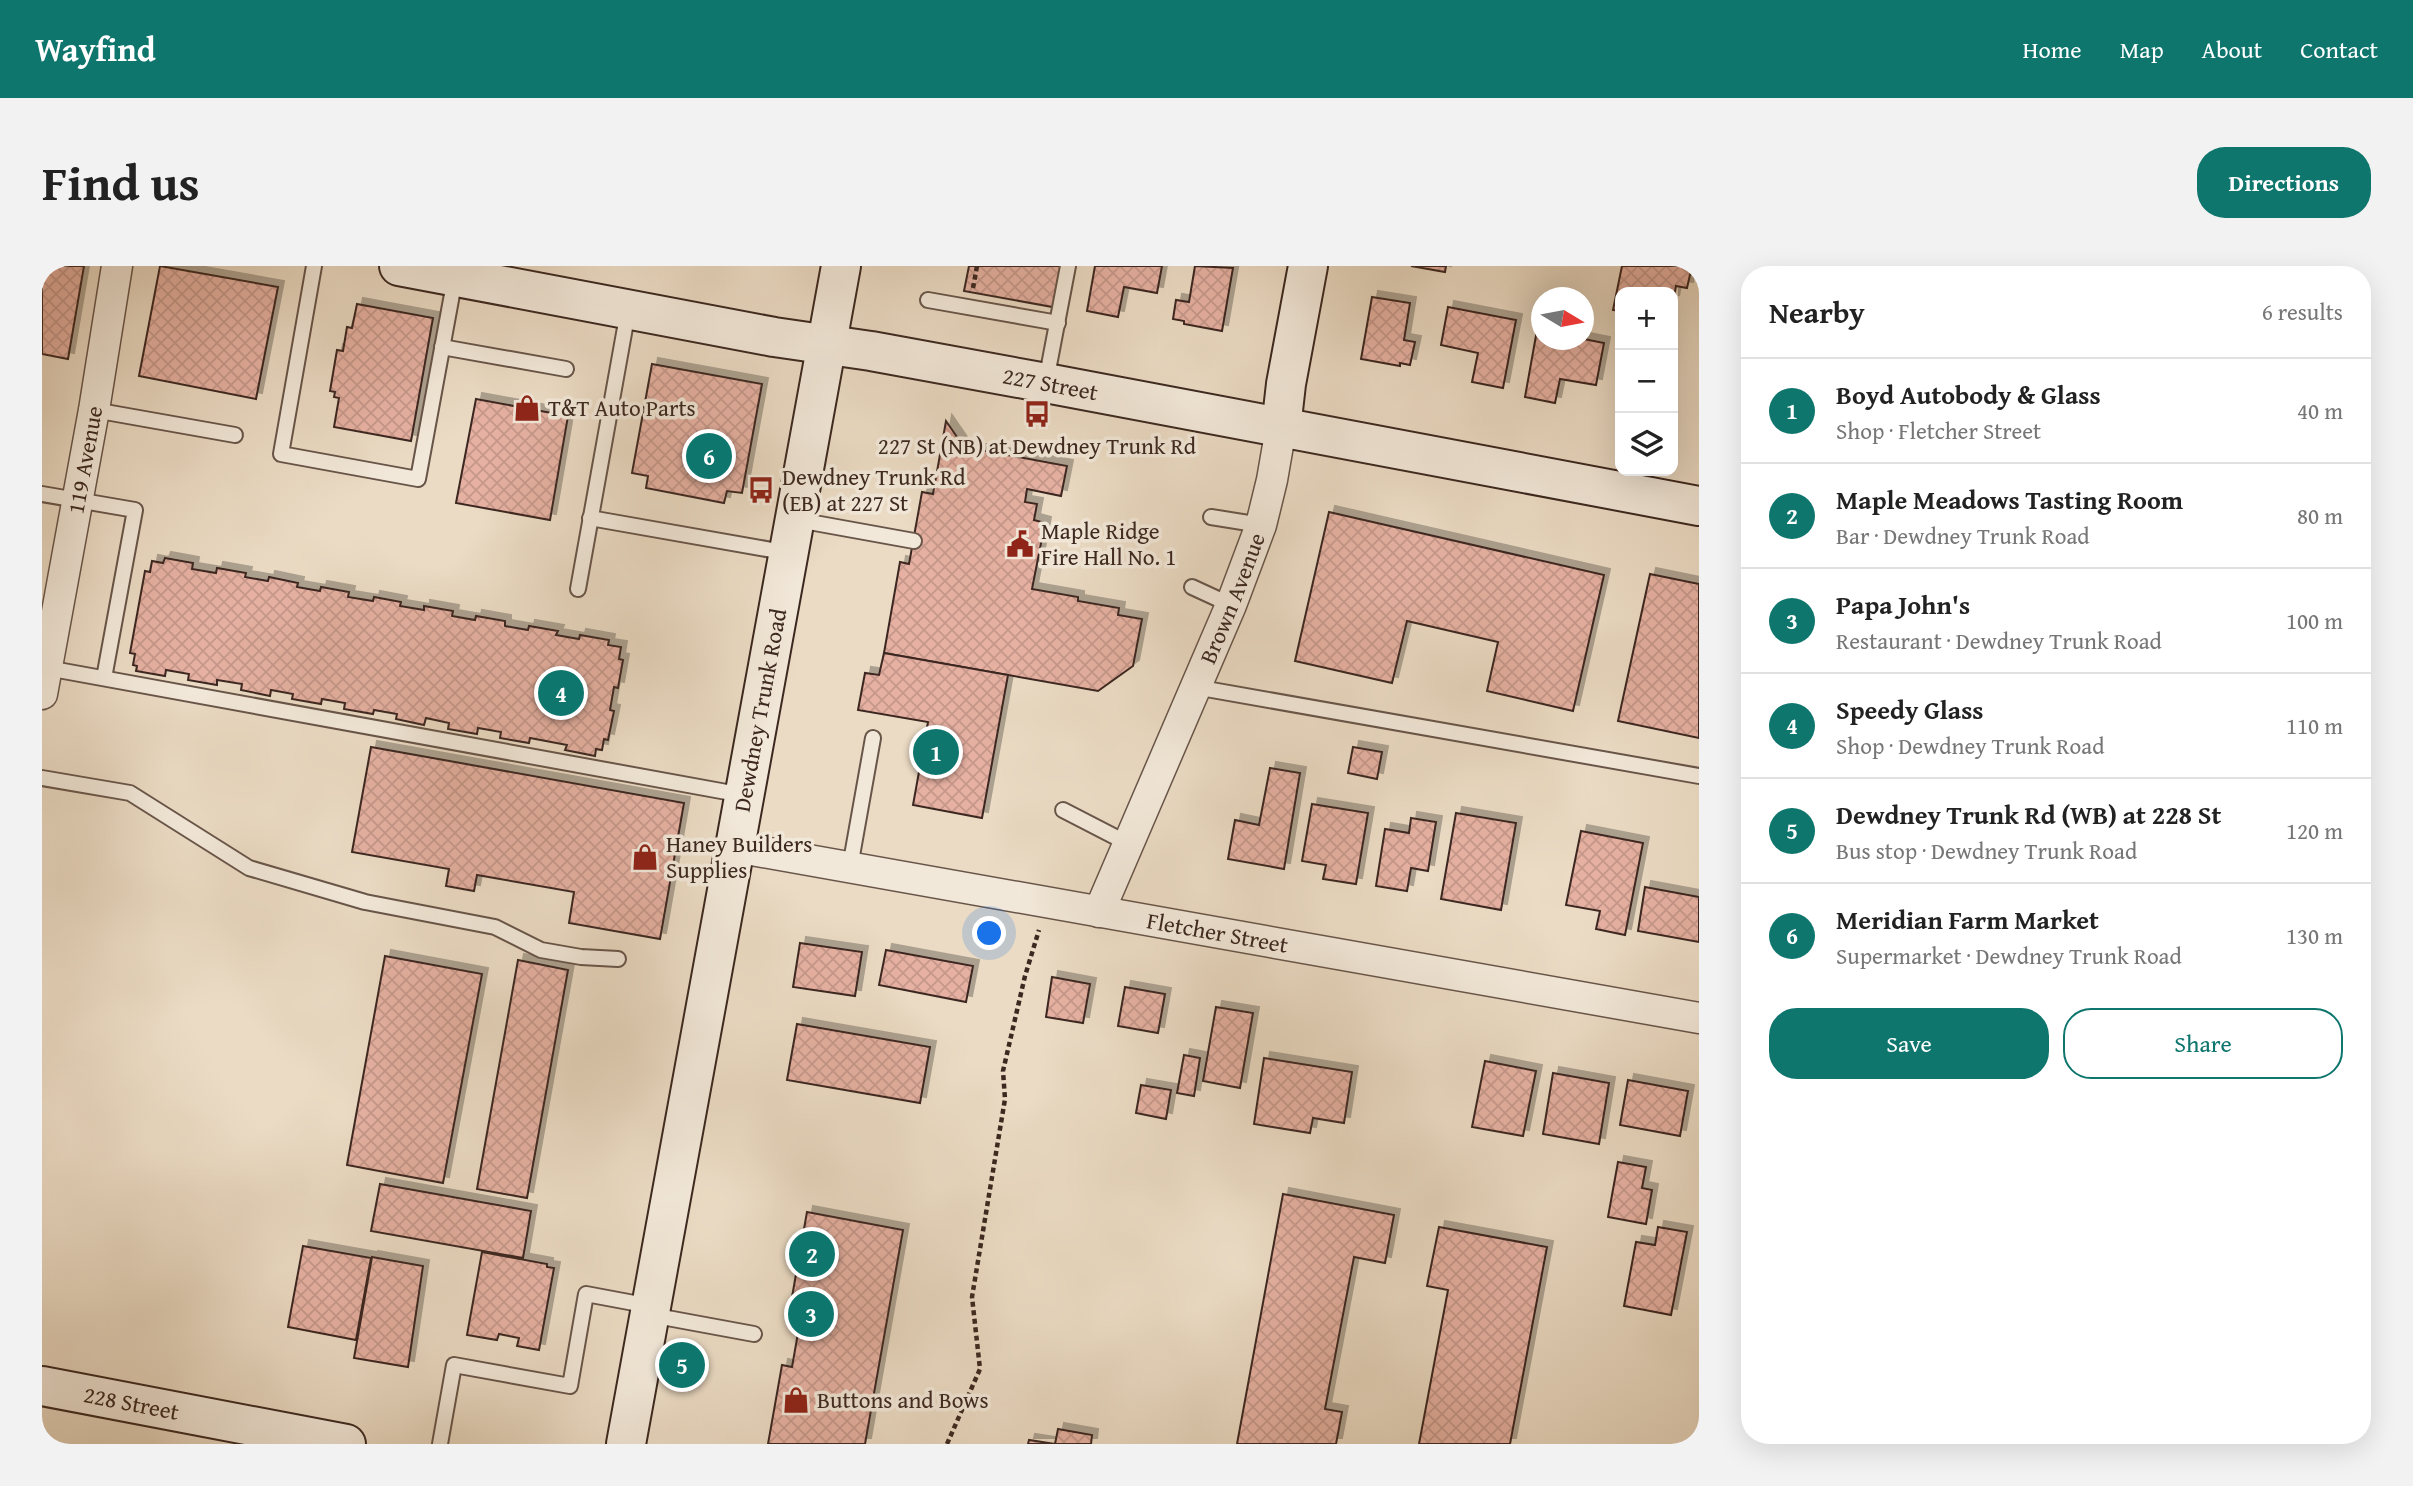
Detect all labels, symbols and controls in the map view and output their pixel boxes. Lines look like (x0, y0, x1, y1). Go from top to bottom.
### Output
text: Wayfind (35, 25, 156, 73)
text: Home (2023, 32, 2082, 67)
text: Map (2120, 32, 2164, 67)
text: About (2202, 32, 2262, 67)
text: Contact (2300, 32, 2378, 67)
text: Find us (42, 146, 200, 218)
button: Directions (2197, 147, 2371, 218)
north arrow (1531, 287, 1594, 350)
map controls (1615, 287, 1678, 476)
button: + (1615, 287, 1678, 350)
text: Nearby (1769, 290, 1865, 334)
text: 6 results (2262, 295, 2343, 328)
button: − (1615, 350, 1678, 413)
street label: 227 Street (1000, 358, 1101, 408)
text: Boyd Autobody & Glass (1836, 375, 2101, 414)
place label: T&T Auto Parts (548, 391, 696, 424)
shop icon: T&T Auto Parts (512, 393, 542, 423)
text: 1 (1786, 394, 1798, 427)
text: 40 m (2297, 394, 2343, 427)
bus stop icon: 227 St (NB) at Dewdney Trunk Rd (1022, 399, 1052, 429)
street label: 119 Avenue (58, 403, 110, 516)
button: layers (1615, 413, 1678, 476)
text: Shop · Fletcher Street (1836, 414, 2041, 447)
place label: 227 St (NB) at Dewdney Trunk Rd (878, 429, 1197, 462)
pin: 6 (686, 430, 732, 482)
place label: Dewdney Trunk Rd (EB) at 227 St (782, 460, 966, 519)
bus stop icon: Dewdney Trunk Rd (EB) at 227 St (746, 475, 776, 505)
text: Maple Meadows Tasting Room (1836, 480, 2183, 519)
text: 2 (1786, 499, 1798, 532)
text: 80 m (2297, 499, 2343, 532)
place label: Maple Ridge Fire Hall No. 1 (1041, 514, 1176, 573)
text: Bar · Dewdney Trunk Road (1836, 519, 2090, 552)
street label: Brown Avenue (1191, 528, 1273, 669)
public building icon: Maple Ridge Fire Hall No. 1 (1005, 529, 1035, 559)
text: Papa John's (1836, 585, 1970, 624)
text: 3 (1786, 604, 1798, 637)
text: 100 m (2286, 604, 2343, 637)
street label: Dewdney Trunk Road (725, 605, 794, 814)
text: Restaurant · Dewdney Trunk Road (1836, 624, 2162, 657)
pin: 4 (538, 667, 584, 719)
text: Speedy Glass (1836, 690, 1983, 729)
text: 4 (1786, 709, 1798, 742)
text: 110 m (2286, 709, 2343, 742)
pin: 1 (913, 726, 959, 778)
text: Shop · Dewdney Trunk Road (1836, 729, 2104, 762)
text: Dewdney Trunk Rd (WB) at 228 St (1836, 795, 2221, 834)
text: 5 (1786, 814, 1798, 847)
text: 120 m (2286, 814, 2343, 847)
place label: Haney Builders Supplies (666, 827, 812, 886)
text: Bus stop · Dewdney Trunk Road (1836, 834, 2137, 867)
shop icon: Haney Builders Supplies (630, 842, 660, 872)
text: Meridian Farm Market (1836, 900, 2099, 939)
street label: Fletcher Street (1144, 903, 1291, 961)
your location (972, 916, 1006, 950)
text: 6 (1786, 919, 1798, 952)
text: 130 m (2286, 919, 2343, 952)
text: Supermarket · Dewdney Trunk Road (1836, 939, 2182, 972)
button: Save (1769, 1008, 2049, 1079)
button: Share (2063, 1008, 2343, 1079)
pin: 2 (789, 1228, 835, 1280)
pin: 3 (788, 1288, 834, 1340)
pin: 5 (659, 1339, 705, 1391)
street label: 228 Street (81, 1377, 182, 1428)
place label: Buttons and Bows (817, 1383, 989, 1416)
shop icon: Buttons and Bows (781, 1385, 811, 1415)

